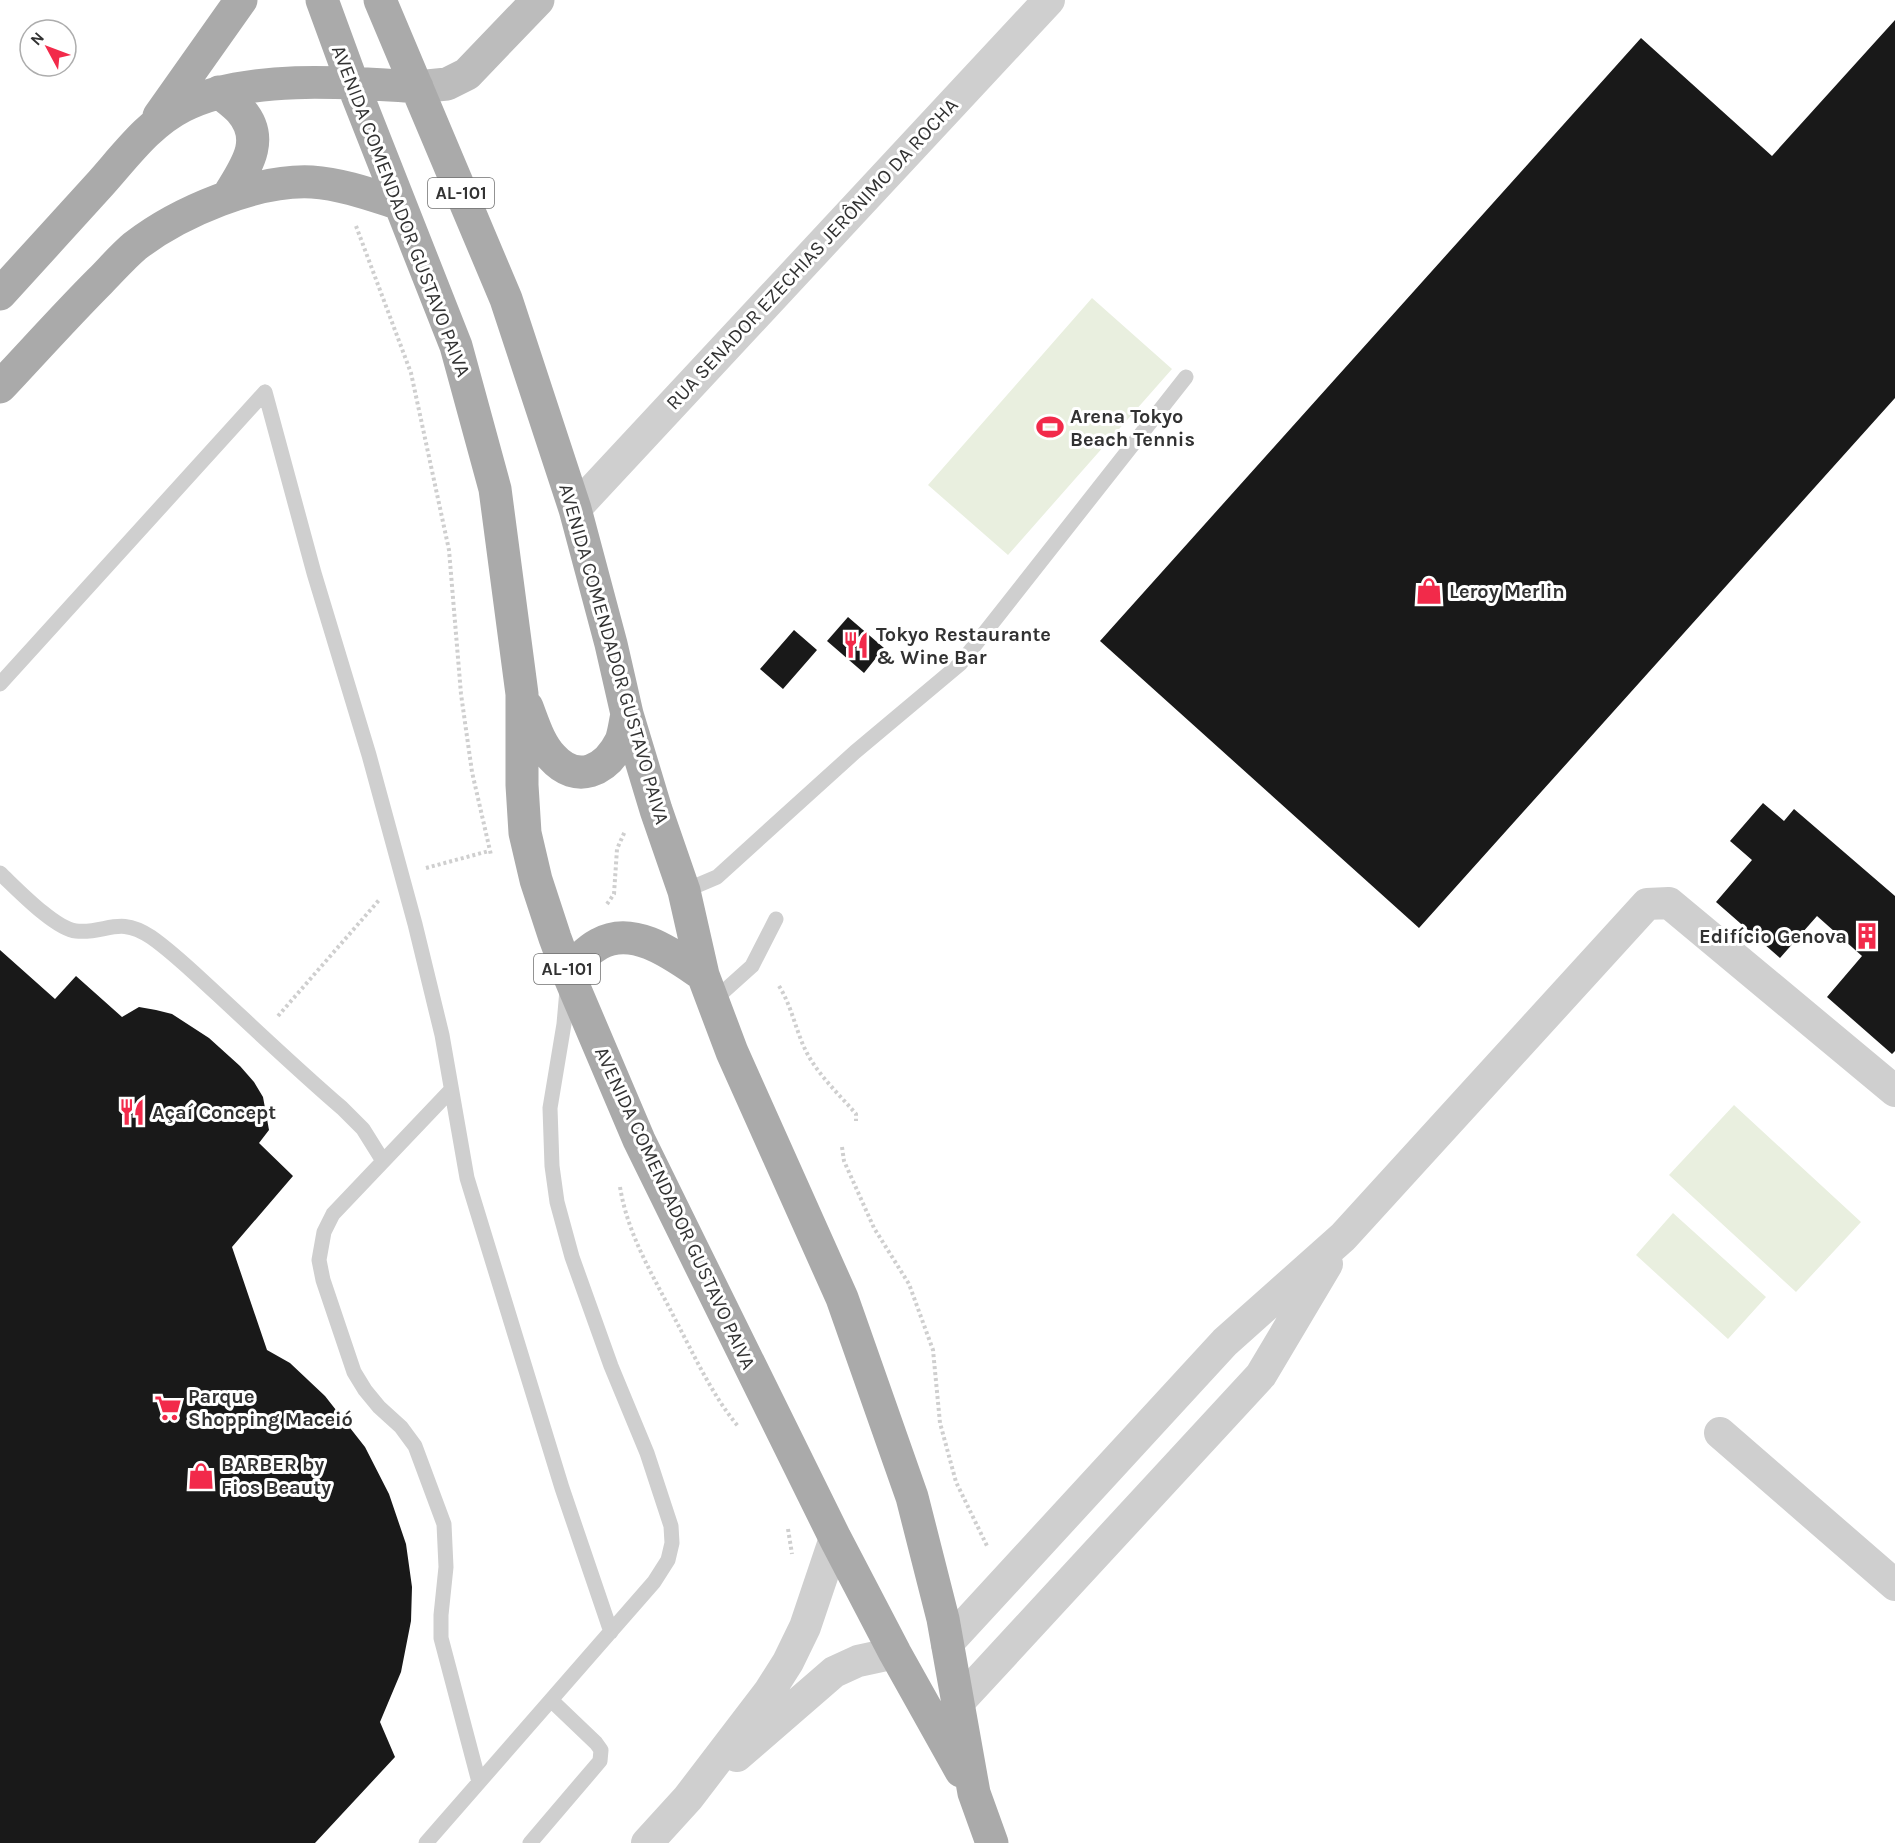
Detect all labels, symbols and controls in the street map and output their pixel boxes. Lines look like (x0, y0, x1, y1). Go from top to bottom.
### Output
north arrow (18, 18, 78, 78)
text: N (26, 28, 48, 49)
street label: AVENIDA COMENDADOR GUSTAVO PAIVA (327, 42, 475, 380)
street label: RUA SENADOR EZECHIAS JERÔNIMO DA ROCHA (661, 93, 963, 414)
road number: AL-101 (428, 178, 494, 208)
place label: Arena Tokyo Beach Tennis (1070, 405, 1195, 451)
sports icon: Arena Tokyo Beach Tennis (1035, 412, 1065, 442)
street label: AVENIDA COMENDADOR GUSTAVO PAIVA (554, 481, 674, 827)
shop icon: Leroy Merlin (1414, 576, 1444, 606)
place label: Leroy Merlin (1449, 580, 1565, 603)
place label: Tokyo Restaurante & Wine Bar (876, 623, 1051, 669)
restaurant icon: Tokyo Restaurante & Wine Bar (841, 630, 871, 660)
building icon: Edifício Genova (1852, 921, 1882, 951)
place label: Edifício Genova (1699, 925, 1847, 948)
road number: AL-101 (534, 954, 600, 984)
street label: AVENIDA COMENDADOR GUSTAVO PAIVA (590, 1043, 760, 1373)
restaurant icon: Açaí Concept (117, 1097, 147, 1127)
place label: Açaí Concept (152, 1101, 276, 1124)
place label: Parque Shopping Maceió (188, 1385, 353, 1431)
supermarket icon: Parque Shopping Maceió (153, 1393, 183, 1423)
place label: BARBER by Fios Beauty (221, 1453, 331, 1499)
shop icon: BARBER by Fios Beauty (186, 1461, 216, 1491)

